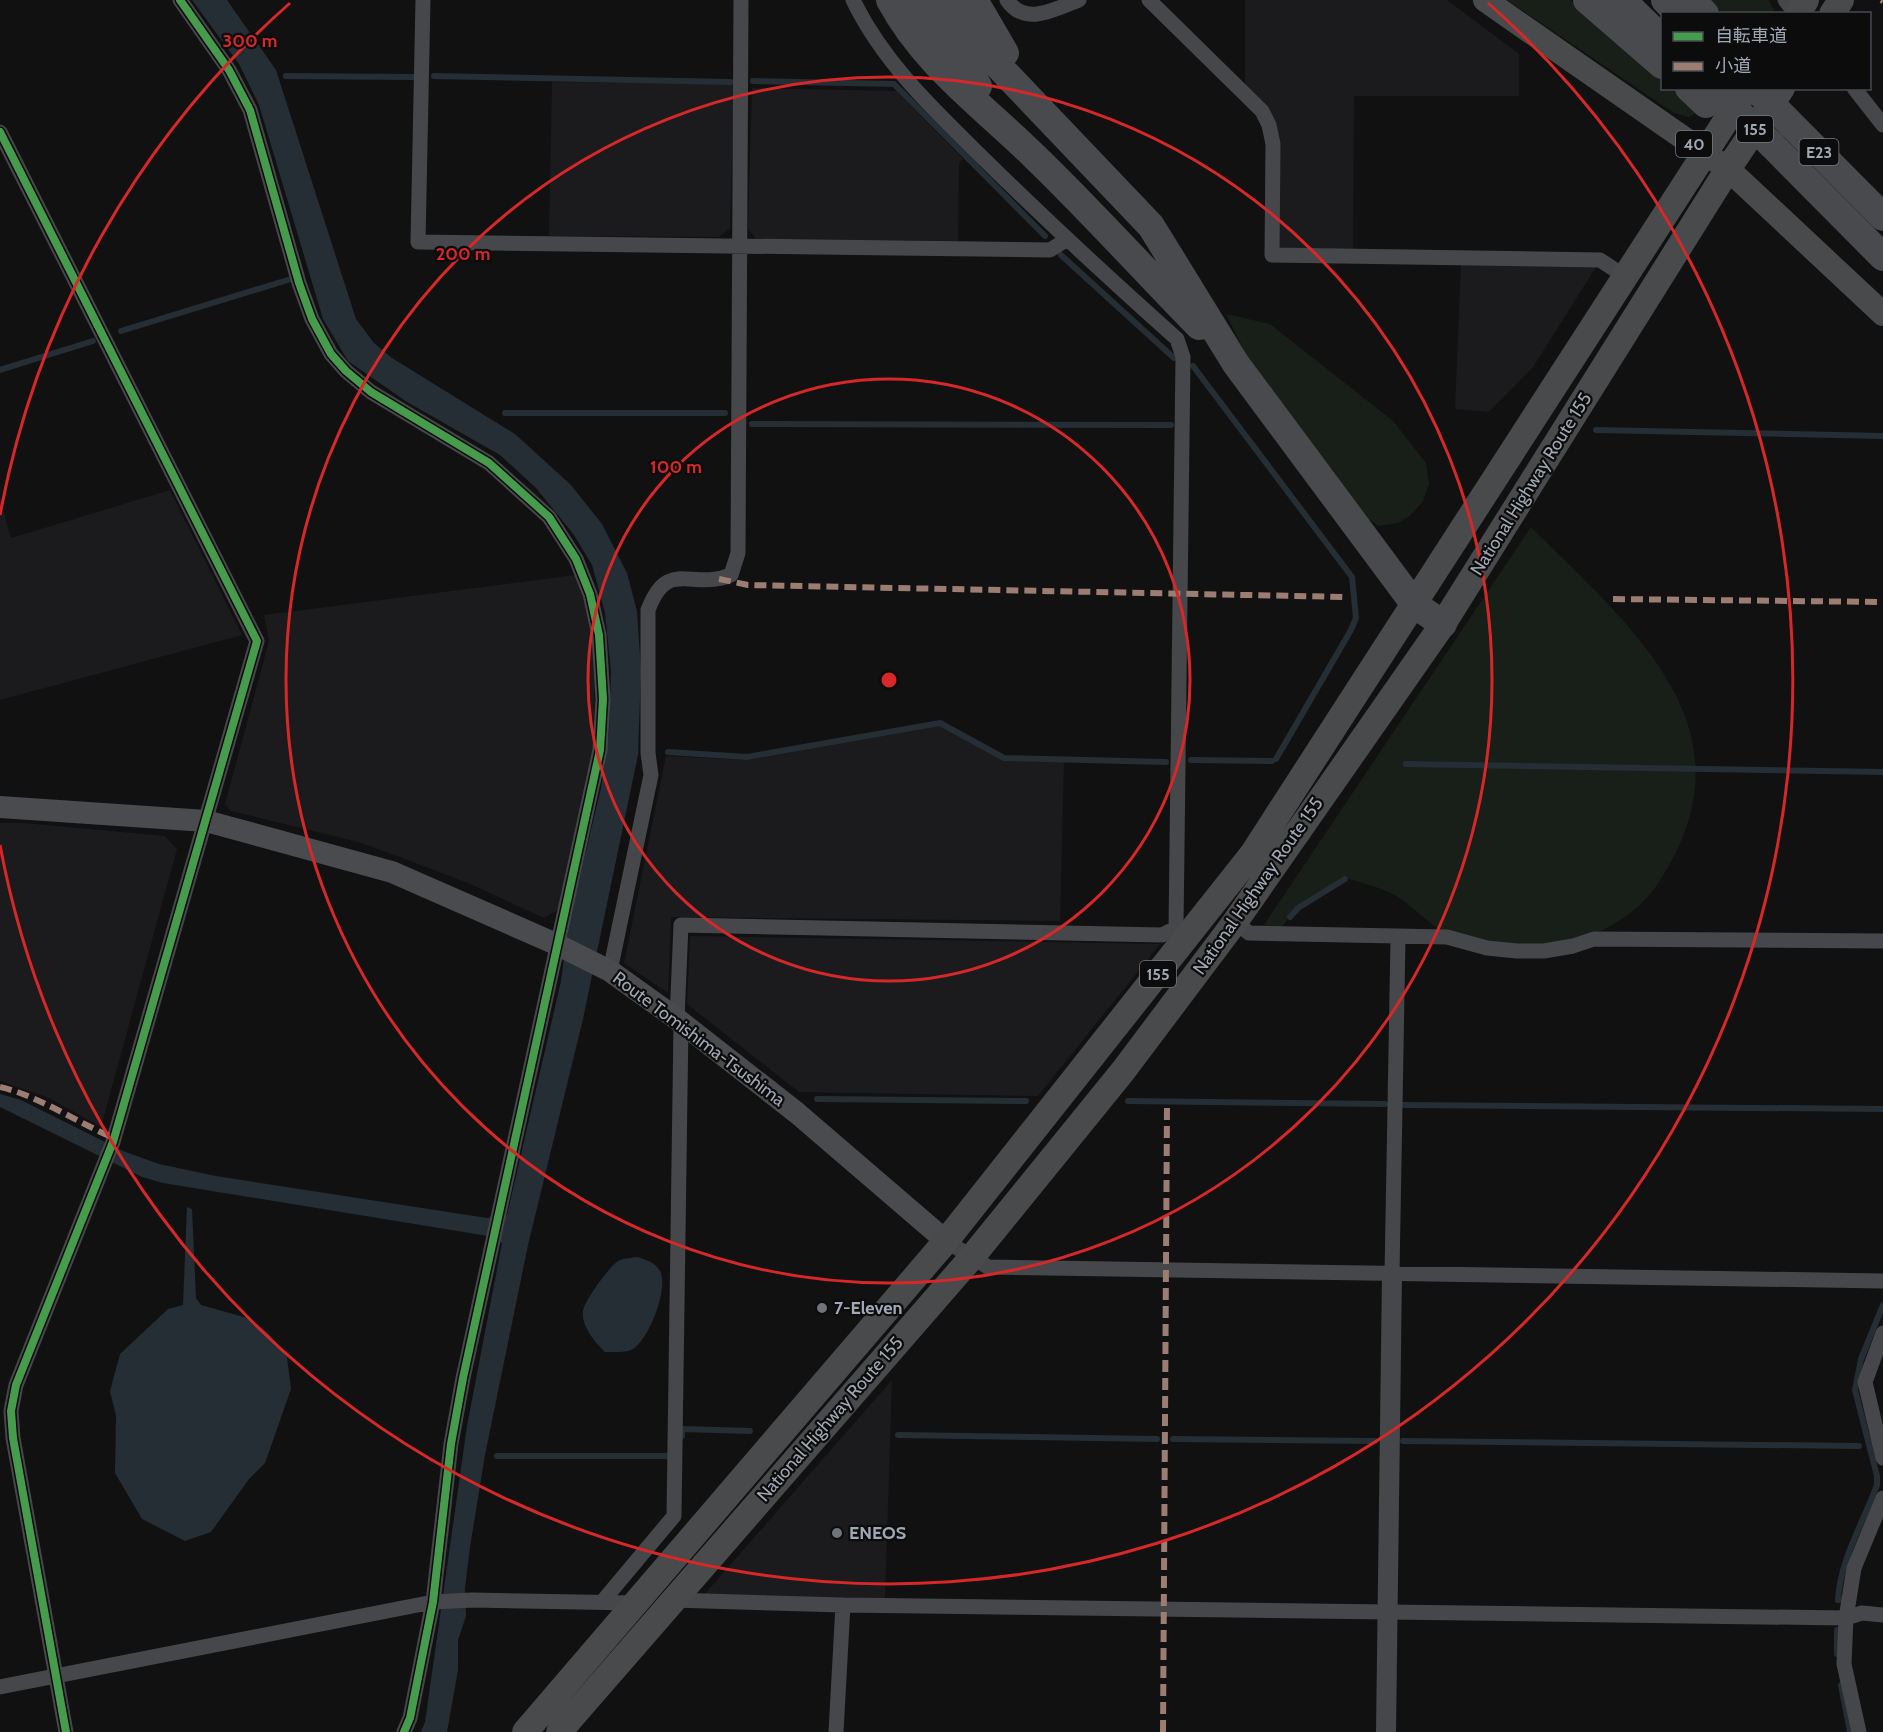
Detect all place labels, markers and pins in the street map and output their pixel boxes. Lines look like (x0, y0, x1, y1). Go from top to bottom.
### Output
centre of rings (879, 670, 899, 690)
place label: 7-Eleven (834, 1297, 902, 1319)
marker: 7-Eleven (815, 1301, 829, 1315)
place label: ENEOS (849, 1522, 906, 1544)
marker: ENEOS (830, 1526, 844, 1540)

